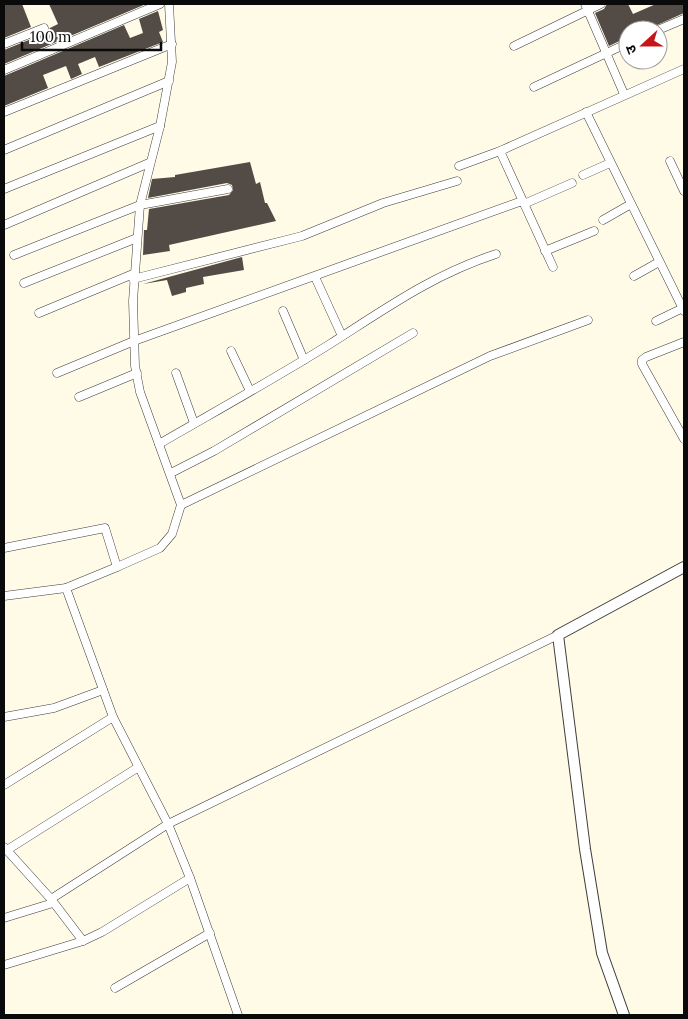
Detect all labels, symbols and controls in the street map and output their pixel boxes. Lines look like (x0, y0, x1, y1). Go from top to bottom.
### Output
scale bar (22, 20, 161, 52)
north arrow (618, 20, 668, 70)
text: 100 m (30, 27, 71, 46)
text: उ (621, 42, 641, 57)

